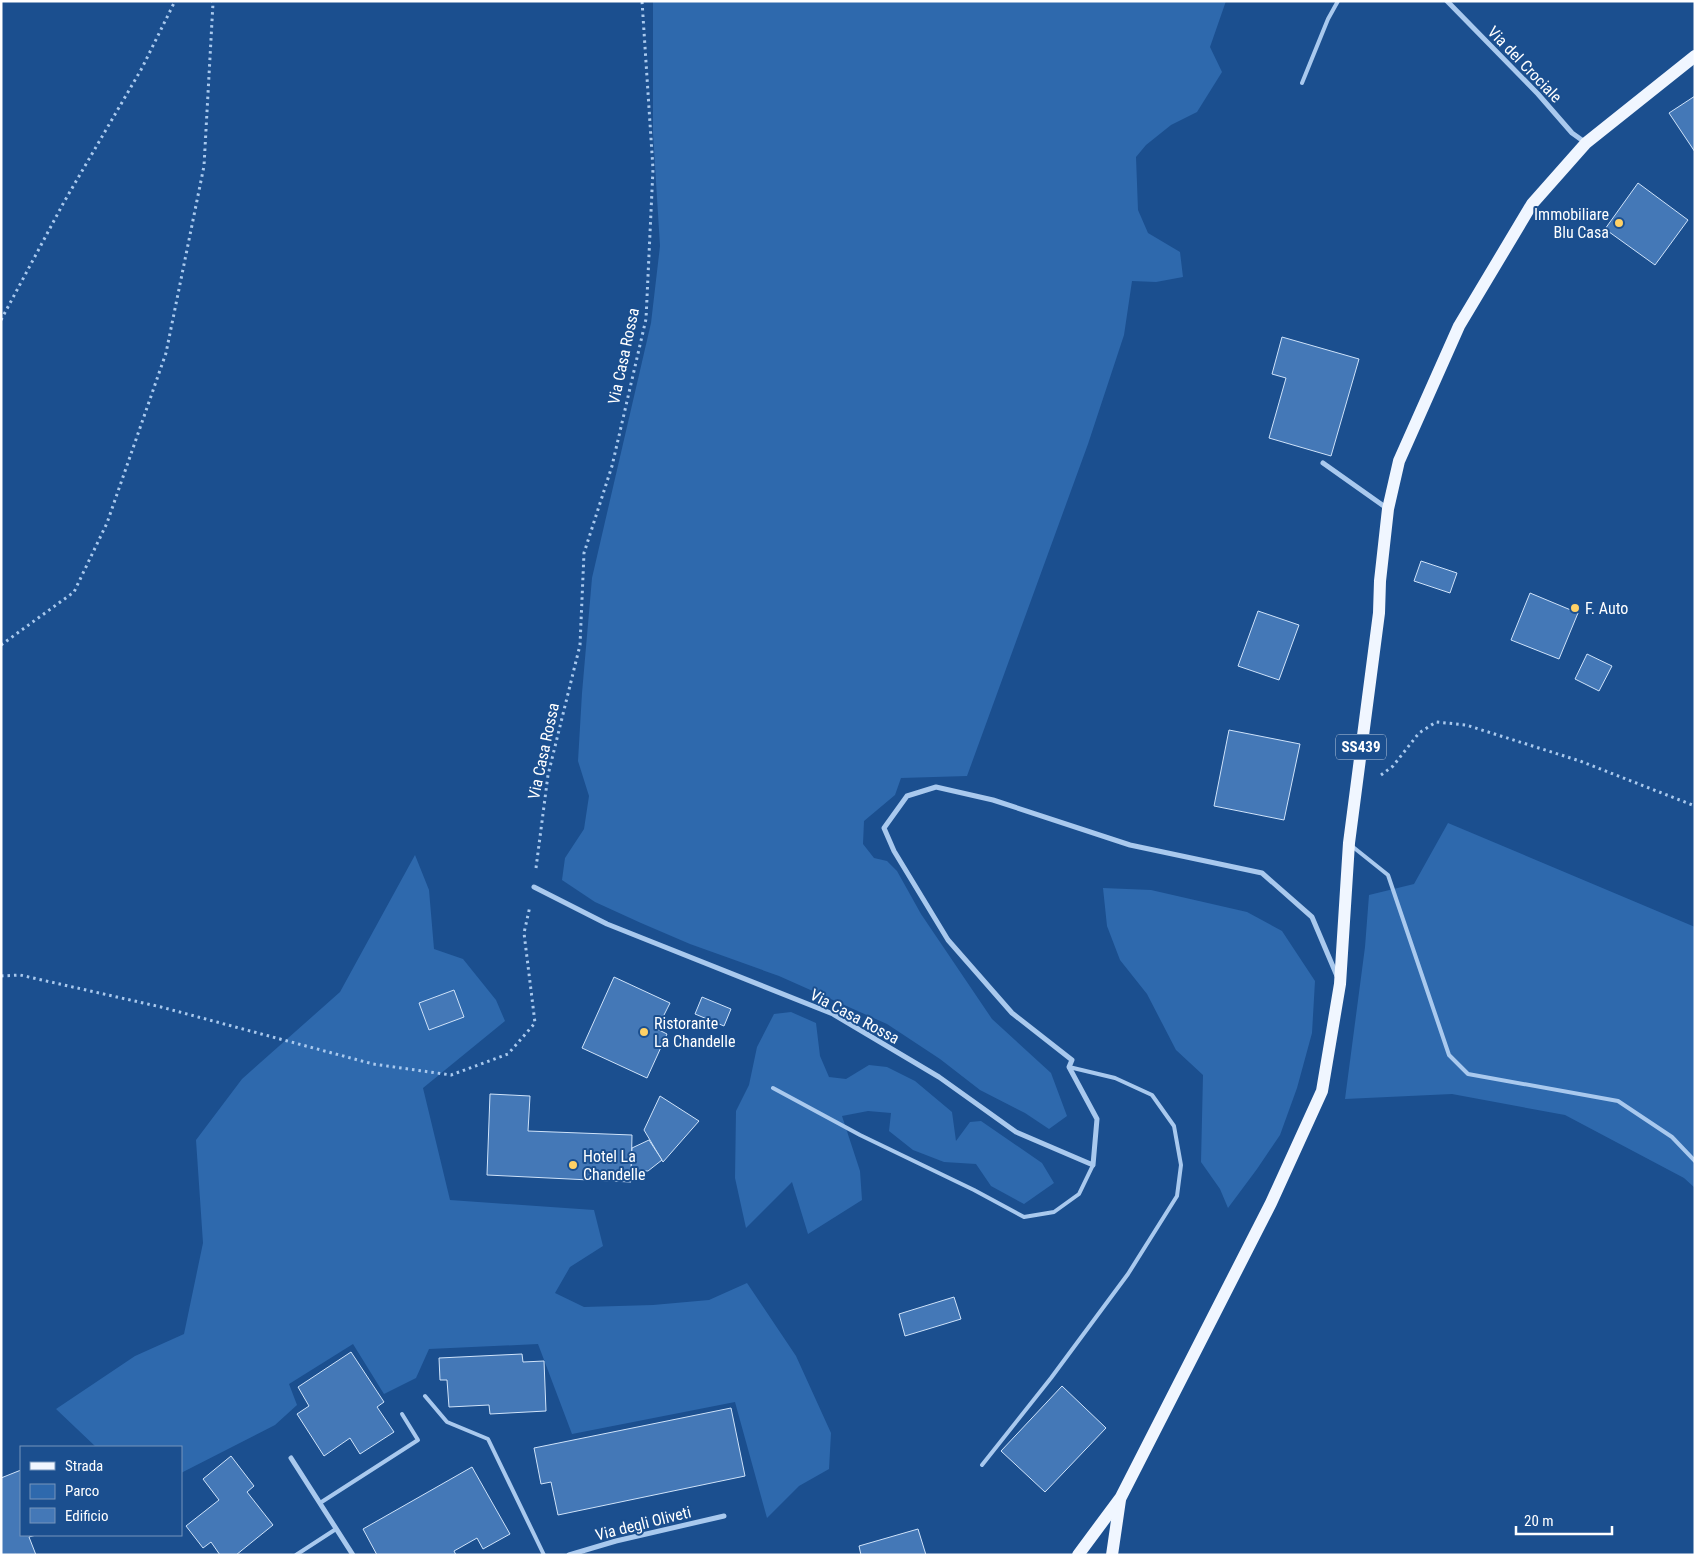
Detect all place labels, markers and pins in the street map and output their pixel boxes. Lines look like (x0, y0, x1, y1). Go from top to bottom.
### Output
place label: Immobiliare Blu Casa (1534, 205, 1609, 242)
marker: Immobiliare Blu Casa (1613, 217, 1625, 229)
place label: F. Auto (1585, 599, 1628, 618)
marker: F. Auto (1569, 602, 1581, 614)
place label: Ristorante La Chandelle (654, 1014, 735, 1051)
marker: Ristorante La Chandelle (638, 1026, 650, 1038)
place label: Hotel La Chandelle (583, 1147, 646, 1184)
marker: Hotel La Chandelle (567, 1159, 579, 1171)

